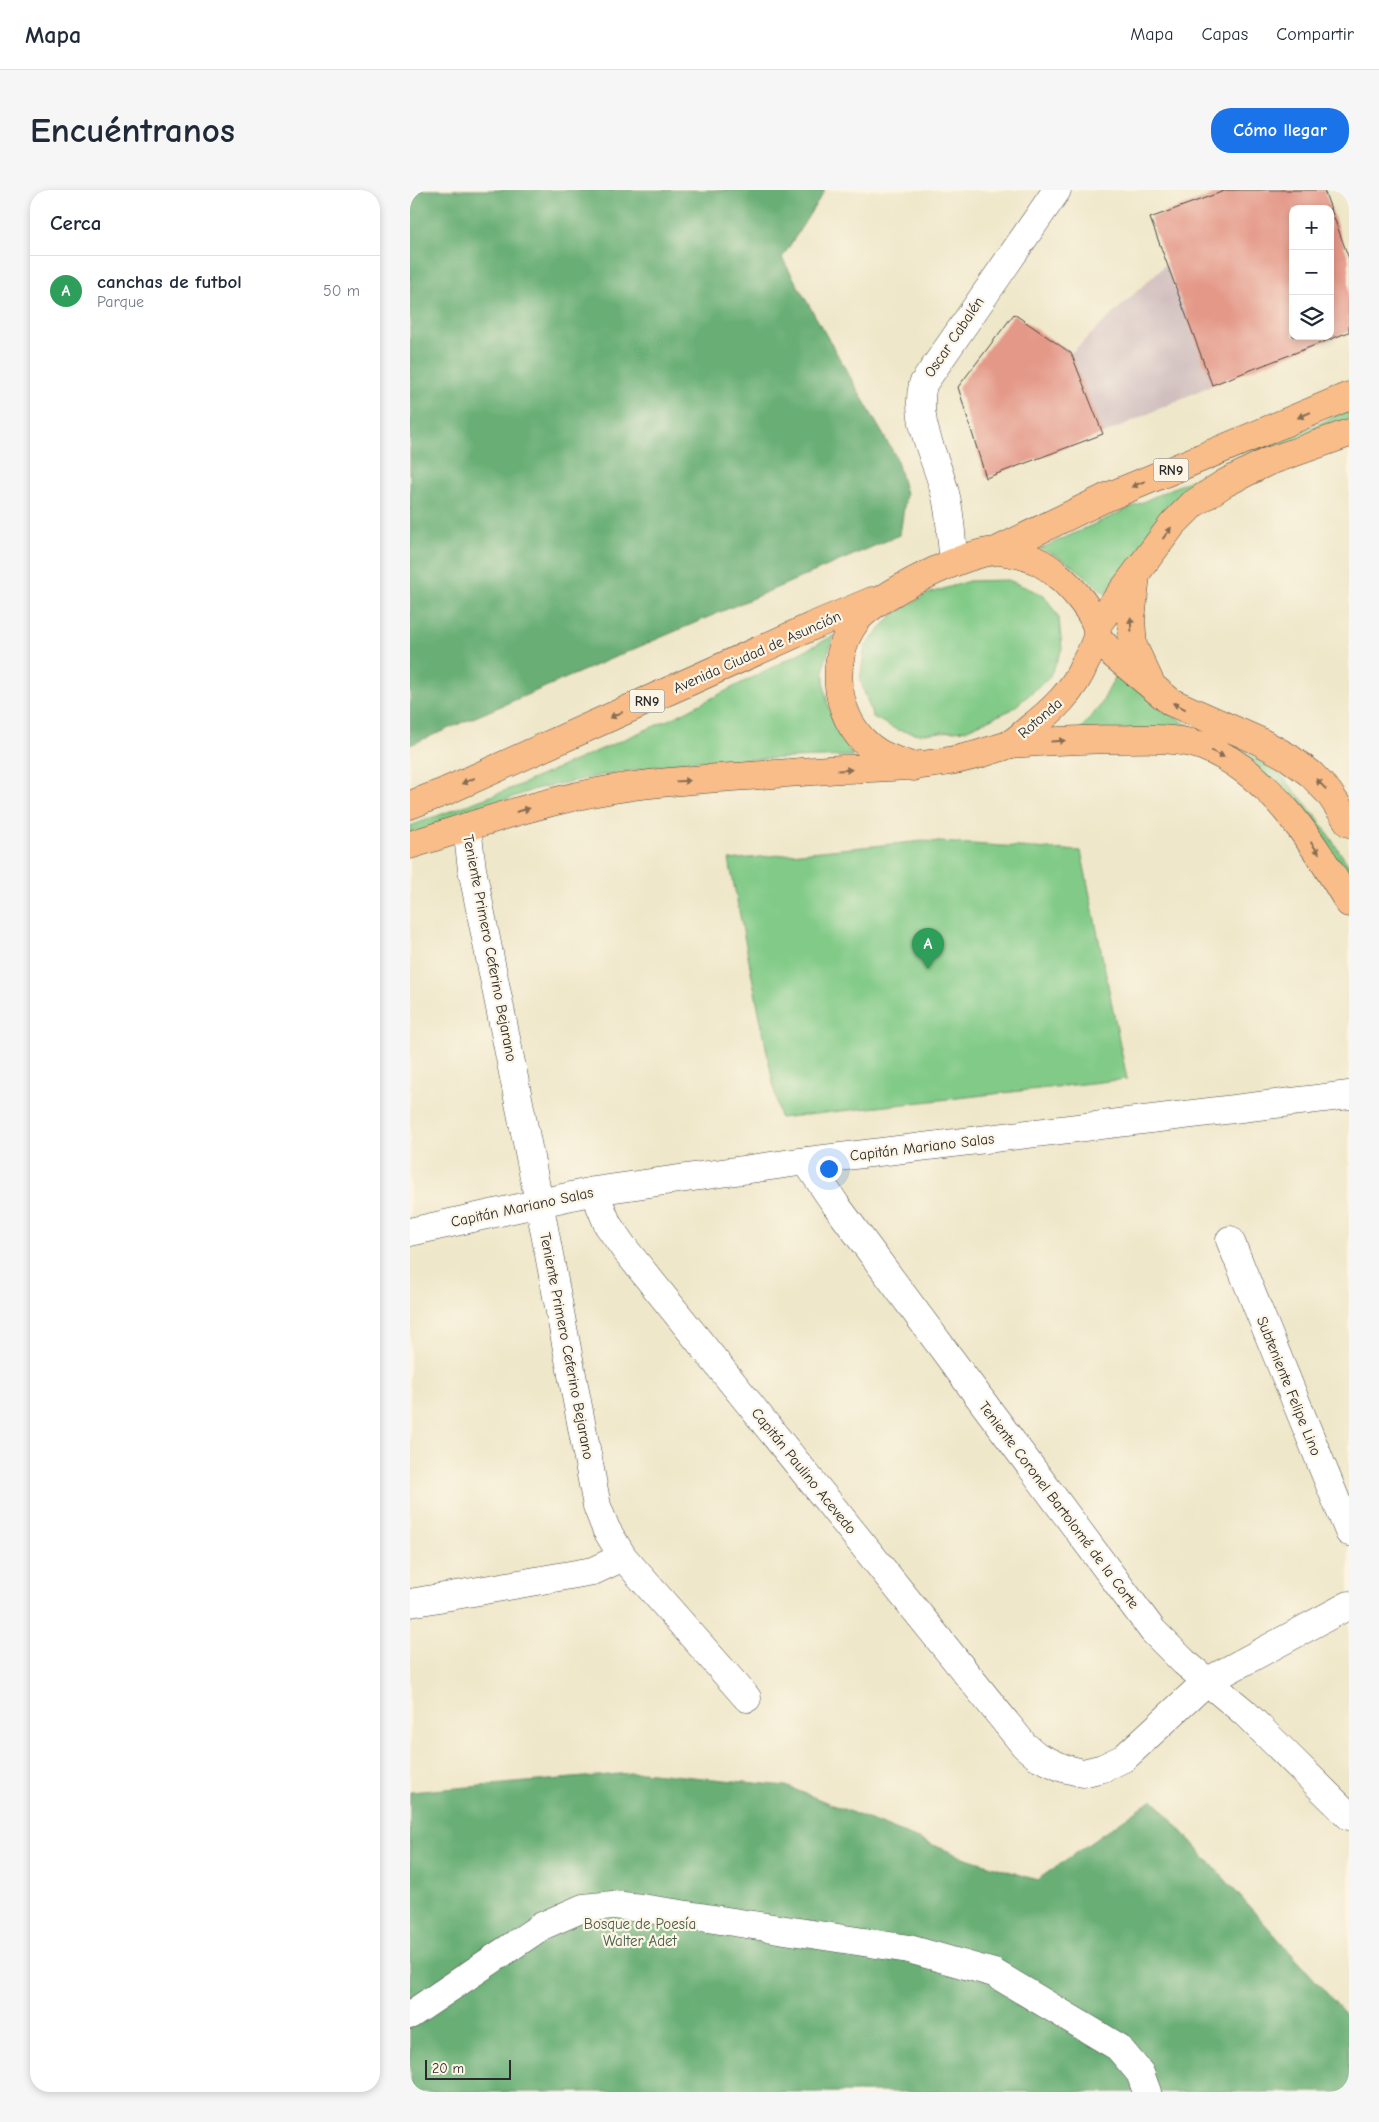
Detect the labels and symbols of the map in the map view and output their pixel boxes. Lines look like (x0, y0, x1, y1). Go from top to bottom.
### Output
street label: Oscar Cabalén (920, 293, 988, 381)
one-way arrow (1297, 411, 1311, 419)
road number: RN9 (1154, 458, 1188, 482)
one-way arrow (1131, 481, 1145, 489)
one-way arrow (1162, 526, 1172, 540)
street label: Avenida Ciudad de Asunción (670, 607, 844, 697)
one-way arrow (1127, 615, 1135, 631)
road number: RN9 (630, 690, 664, 712)
street label: Rotonda (1014, 694, 1066, 742)
one-way arrow (1172, 702, 1186, 710)
one-way arrow (609, 711, 623, 719)
one-way arrow (1051, 736, 1067, 744)
one-way arrow (1211, 750, 1225, 758)
one-way arrow (837, 765, 853, 773)
one-way arrow (675, 777, 691, 785)
one-way arrow (461, 778, 475, 786)
one-way arrow (1315, 778, 1327, 790)
one-way arrow (516, 806, 531, 814)
street label: Teniente Primero Ceferino Bejarano (459, 833, 521, 1063)
one-way arrow (1310, 841, 1320, 855)
pin: A (912, 928, 944, 969)
street label: Capitán Mariano Salas (849, 1129, 995, 1165)
your location (816, 1156, 842, 1182)
street label: Capitán Mariano Salas (449, 1183, 595, 1231)
street label: Teniente Primero Ceferino Bejarano (536, 1231, 598, 1461)
street label: Subteniente Felipe Lino (1253, 1314, 1325, 1458)
street label: Teniente Coronel Bartolomé de la Corte (975, 1398, 1143, 1613)
street label: Capitán Paulino Acevedo (748, 1404, 860, 1538)
park label: Bosque de Poesía Walter Adet (584, 1915, 696, 1950)
scale bar (425, 2057, 511, 2080)

